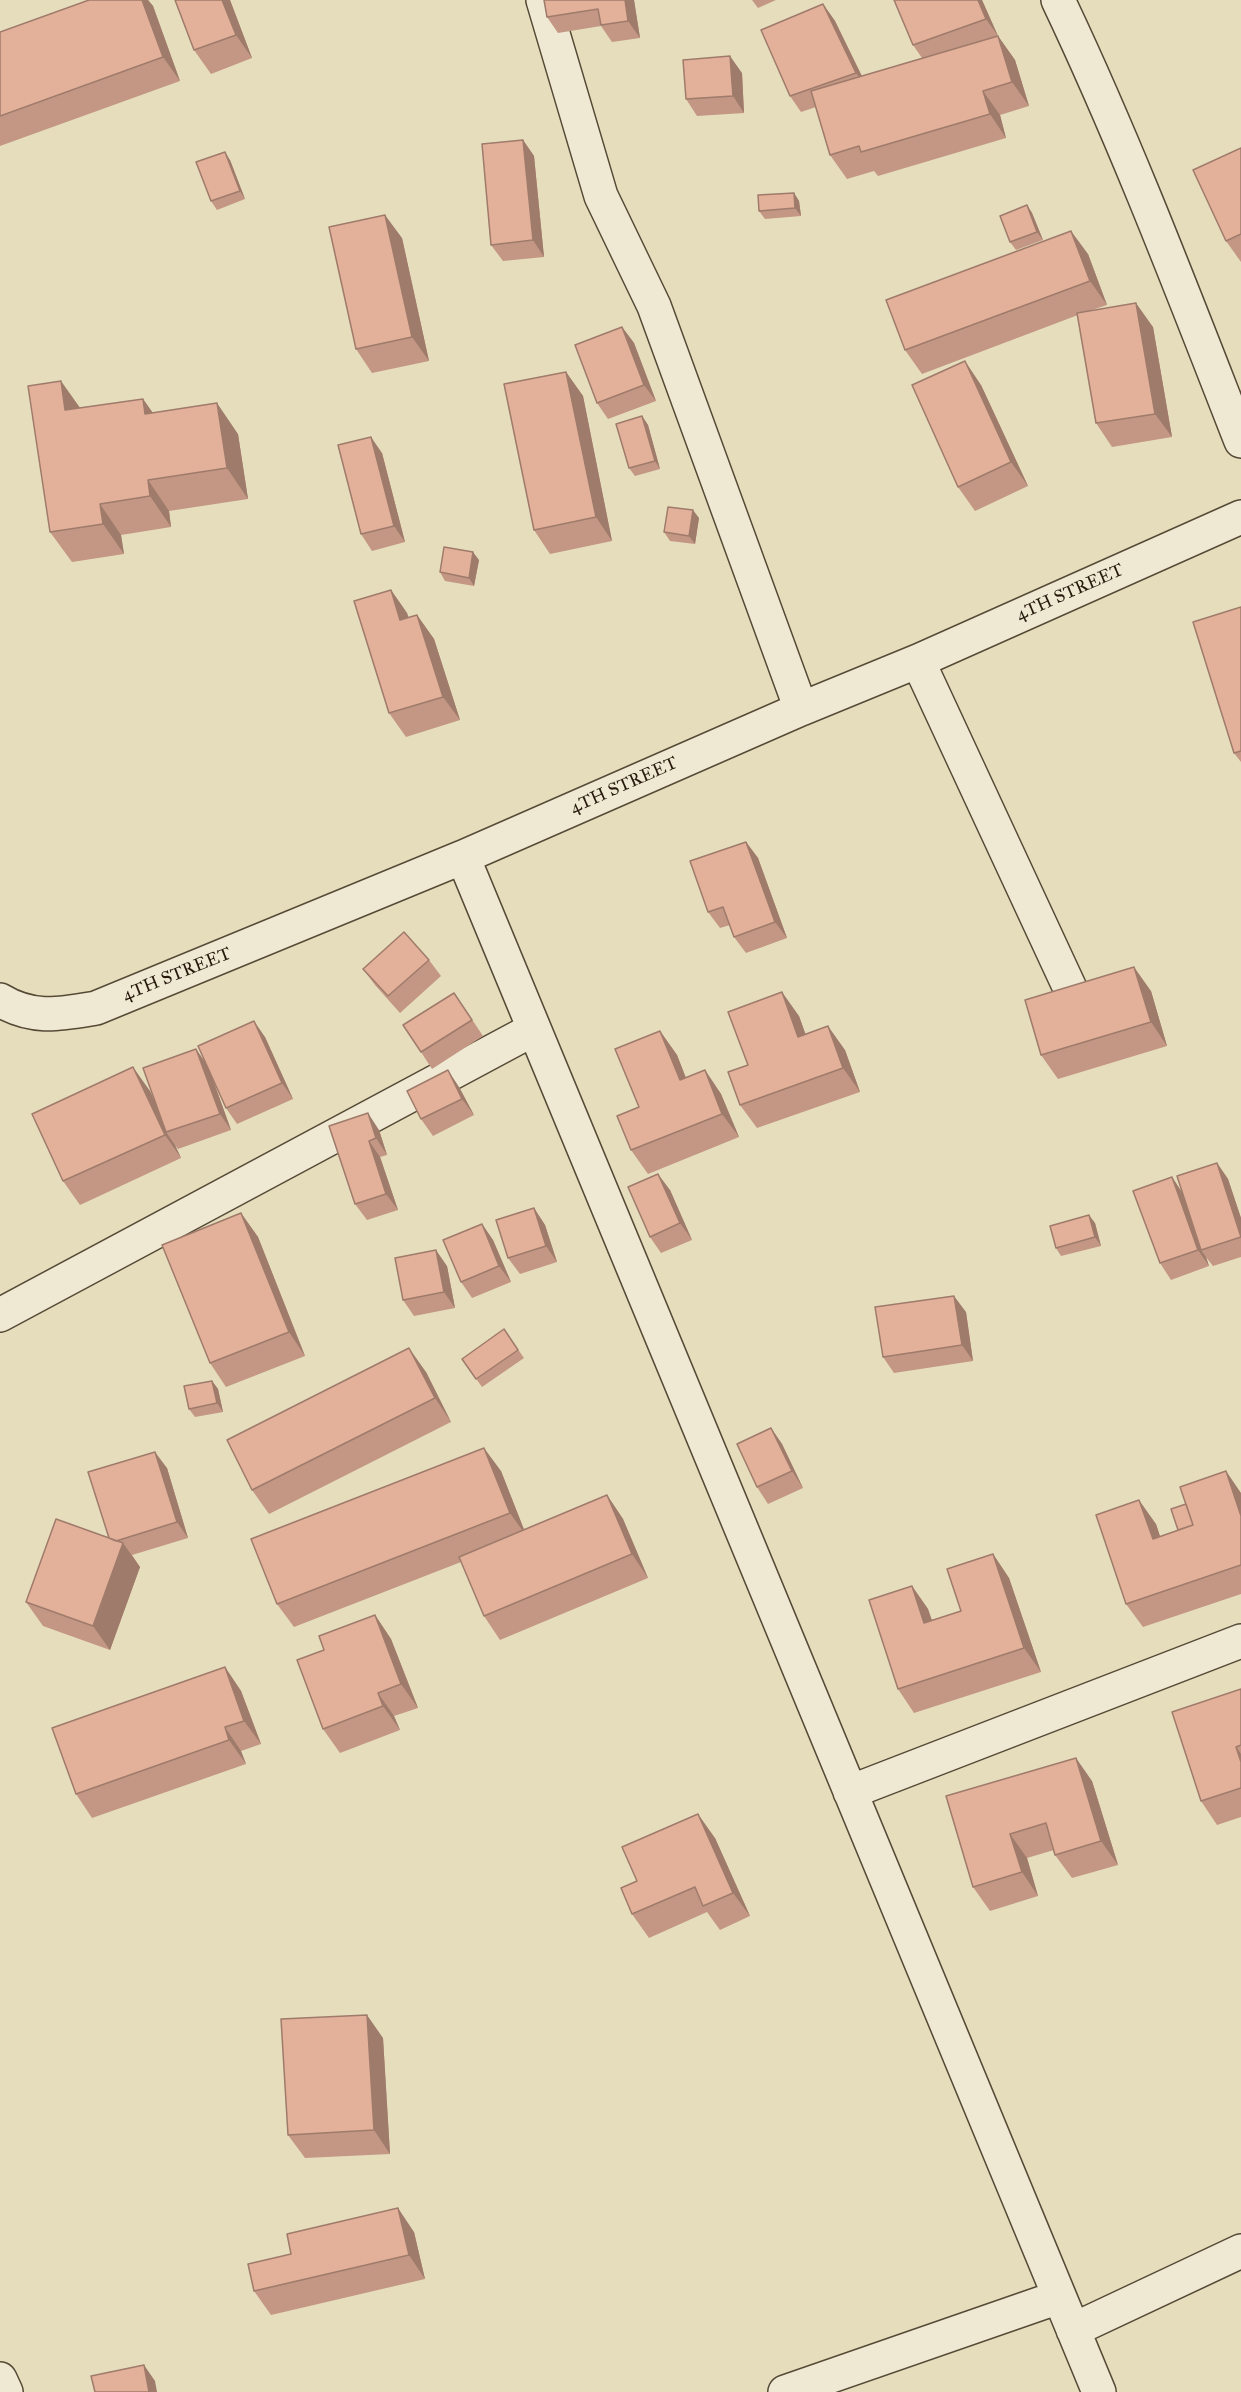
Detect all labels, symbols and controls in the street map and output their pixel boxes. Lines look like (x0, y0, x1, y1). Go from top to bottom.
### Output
street label: 4TH STREET (1013, 560, 1127, 626)
street label: 4TH STREET (567, 753, 681, 819)
street label: 4TH STREET (120, 943, 234, 1007)

